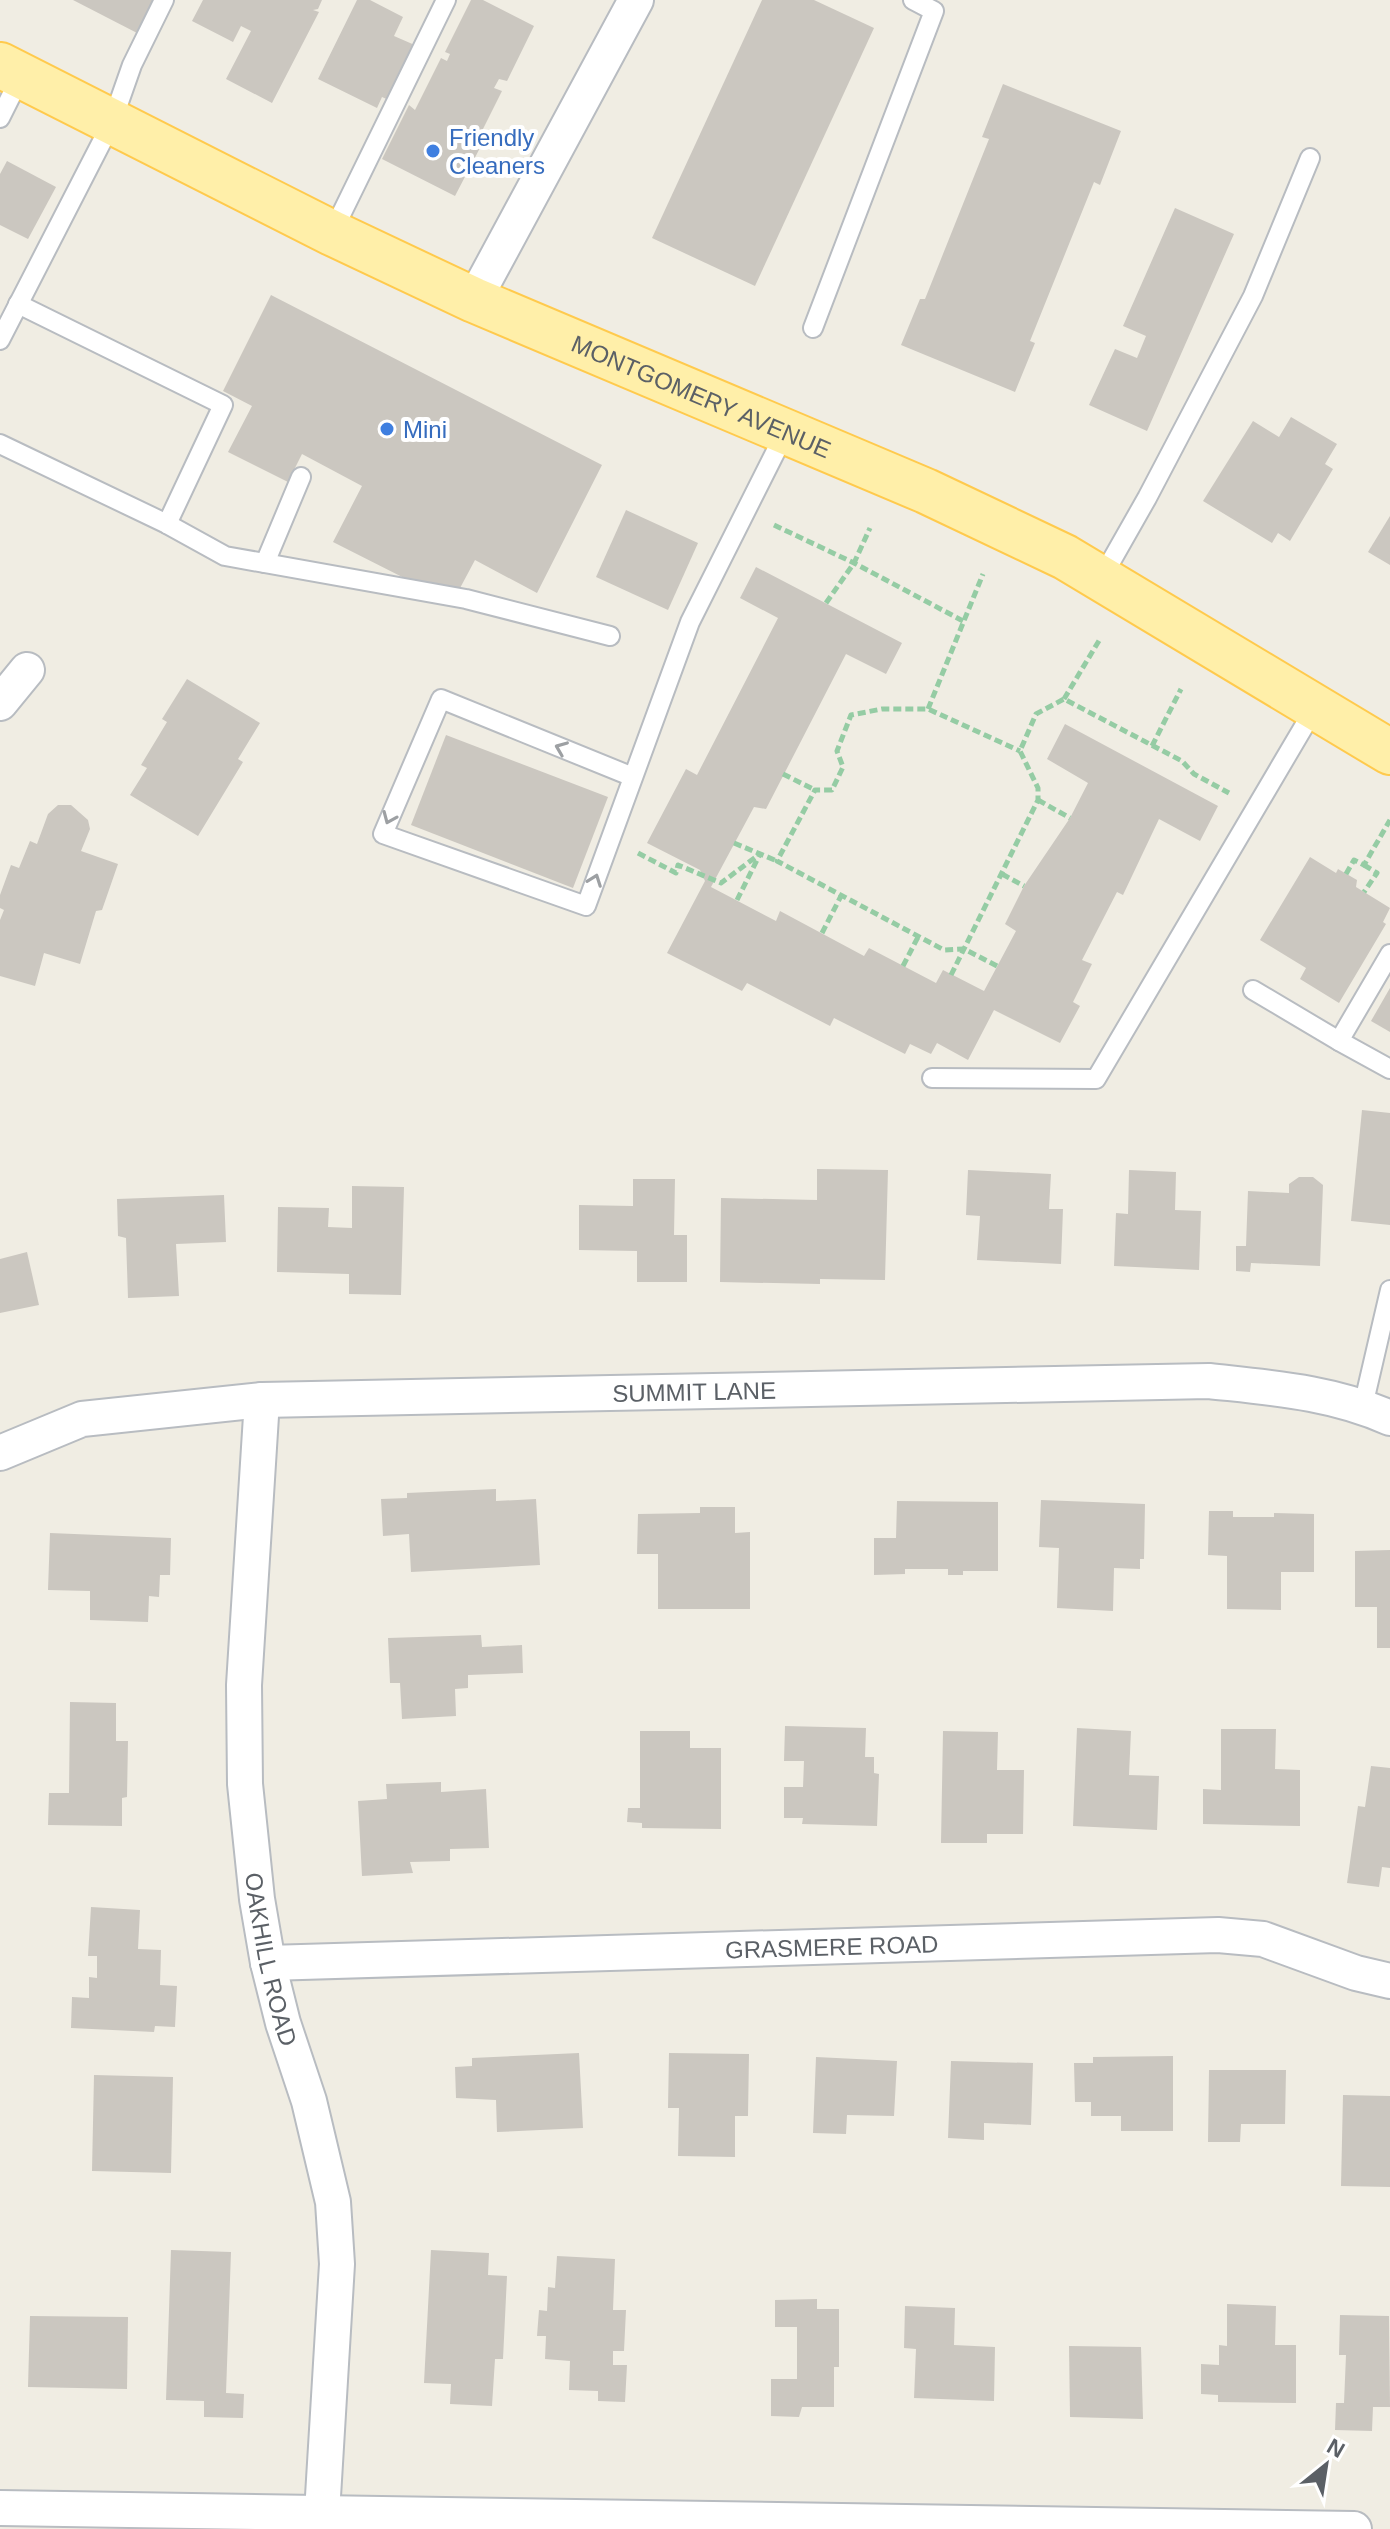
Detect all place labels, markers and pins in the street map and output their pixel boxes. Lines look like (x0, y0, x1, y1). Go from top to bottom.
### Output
place label: Friendly Cleaners (449, 124, 545, 179)
marker: Friendly Cleaners (424, 142, 442, 160)
place label: Mini (403, 416, 447, 443)
marker: Mini (378, 420, 396, 438)

